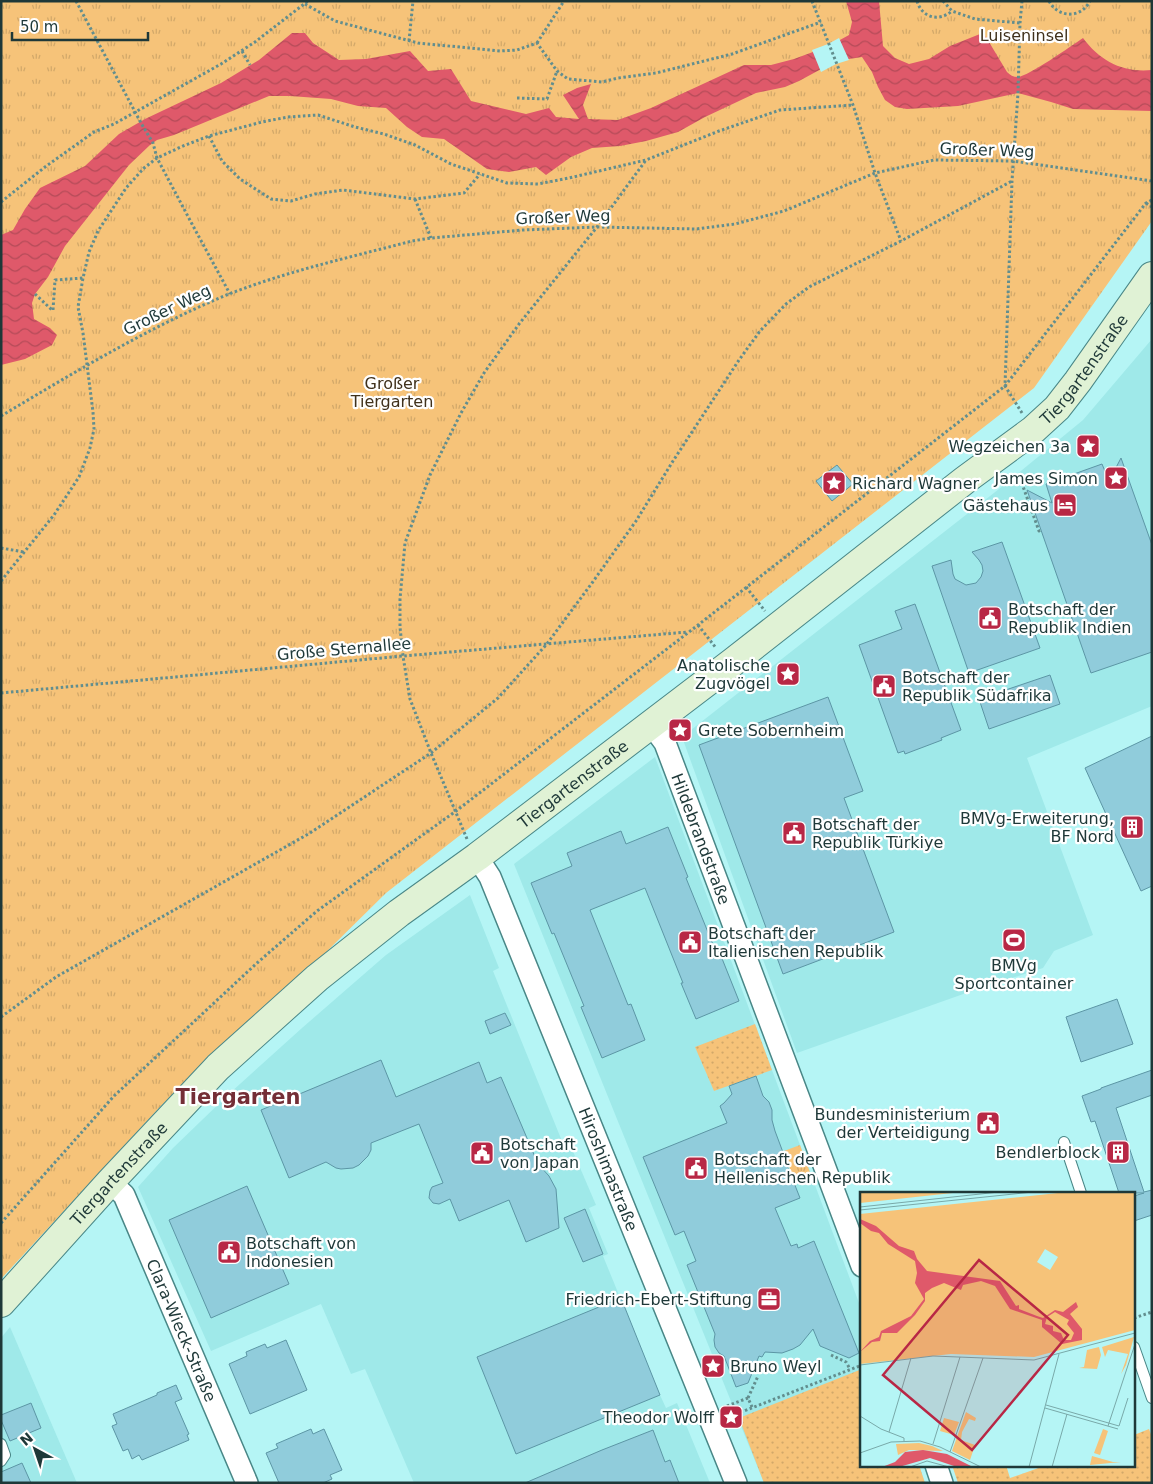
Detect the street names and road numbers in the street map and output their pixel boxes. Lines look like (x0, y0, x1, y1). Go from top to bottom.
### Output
street label: Großer Weg (939, 139, 1035, 161)
street label: Großer Weg (515, 206, 611, 228)
street label: Großer Weg (120, 281, 214, 339)
street label: Tiergartenstraße (1035, 310, 1132, 429)
street label: Große Sternallee (276, 634, 412, 664)
street label: Tiergartenstraße (513, 736, 632, 833)
street label: Hildebrandstraße (668, 771, 734, 907)
street label: Hiroshimastraße (575, 1104, 642, 1234)
street label: Tiergartenstraße (66, 1118, 171, 1230)
street label: Clara-Wieck-Straße (143, 1256, 221, 1404)

